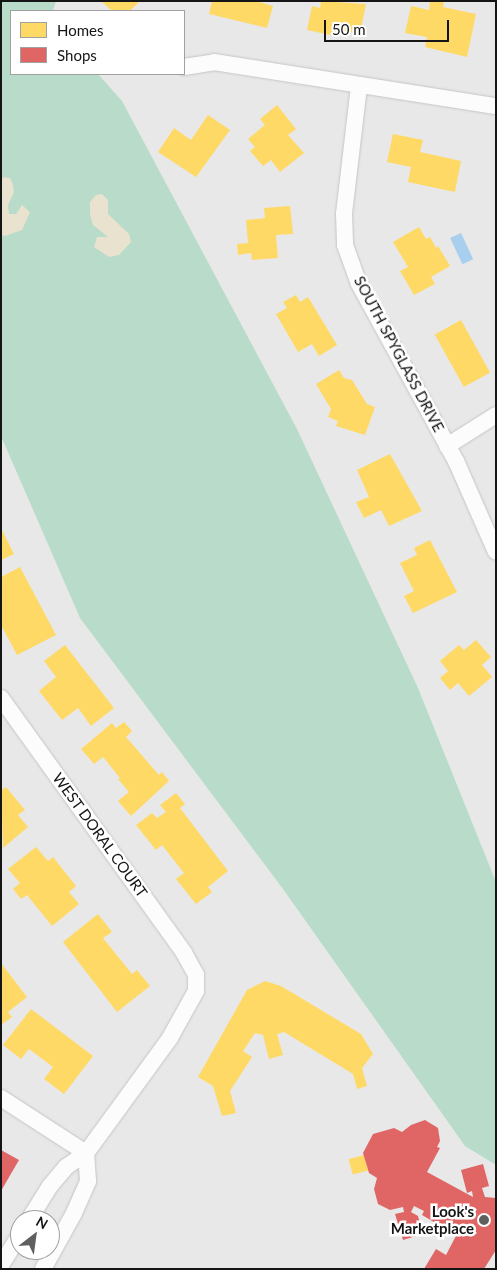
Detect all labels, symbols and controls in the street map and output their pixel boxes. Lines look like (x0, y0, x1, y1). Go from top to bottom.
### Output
legend (10, 10, 185, 75)
scale bar (327, 10, 452, 42)
text: 50 m (332, 20, 366, 38)
text: Homes (57, 21, 103, 39)
text: Shops (57, 46, 97, 64)
street label: SOUTH SPYGLASS DRIVE (350, 273, 448, 435)
street label: WEST DORAL COURT (49, 769, 151, 901)
place label: Look's Marketplace (391, 1202, 474, 1237)
north arrow (10, 1210, 60, 1260)
text: N (33, 1212, 51, 1232)
marker: Look's Marketplace (478, 1214, 490, 1226)

